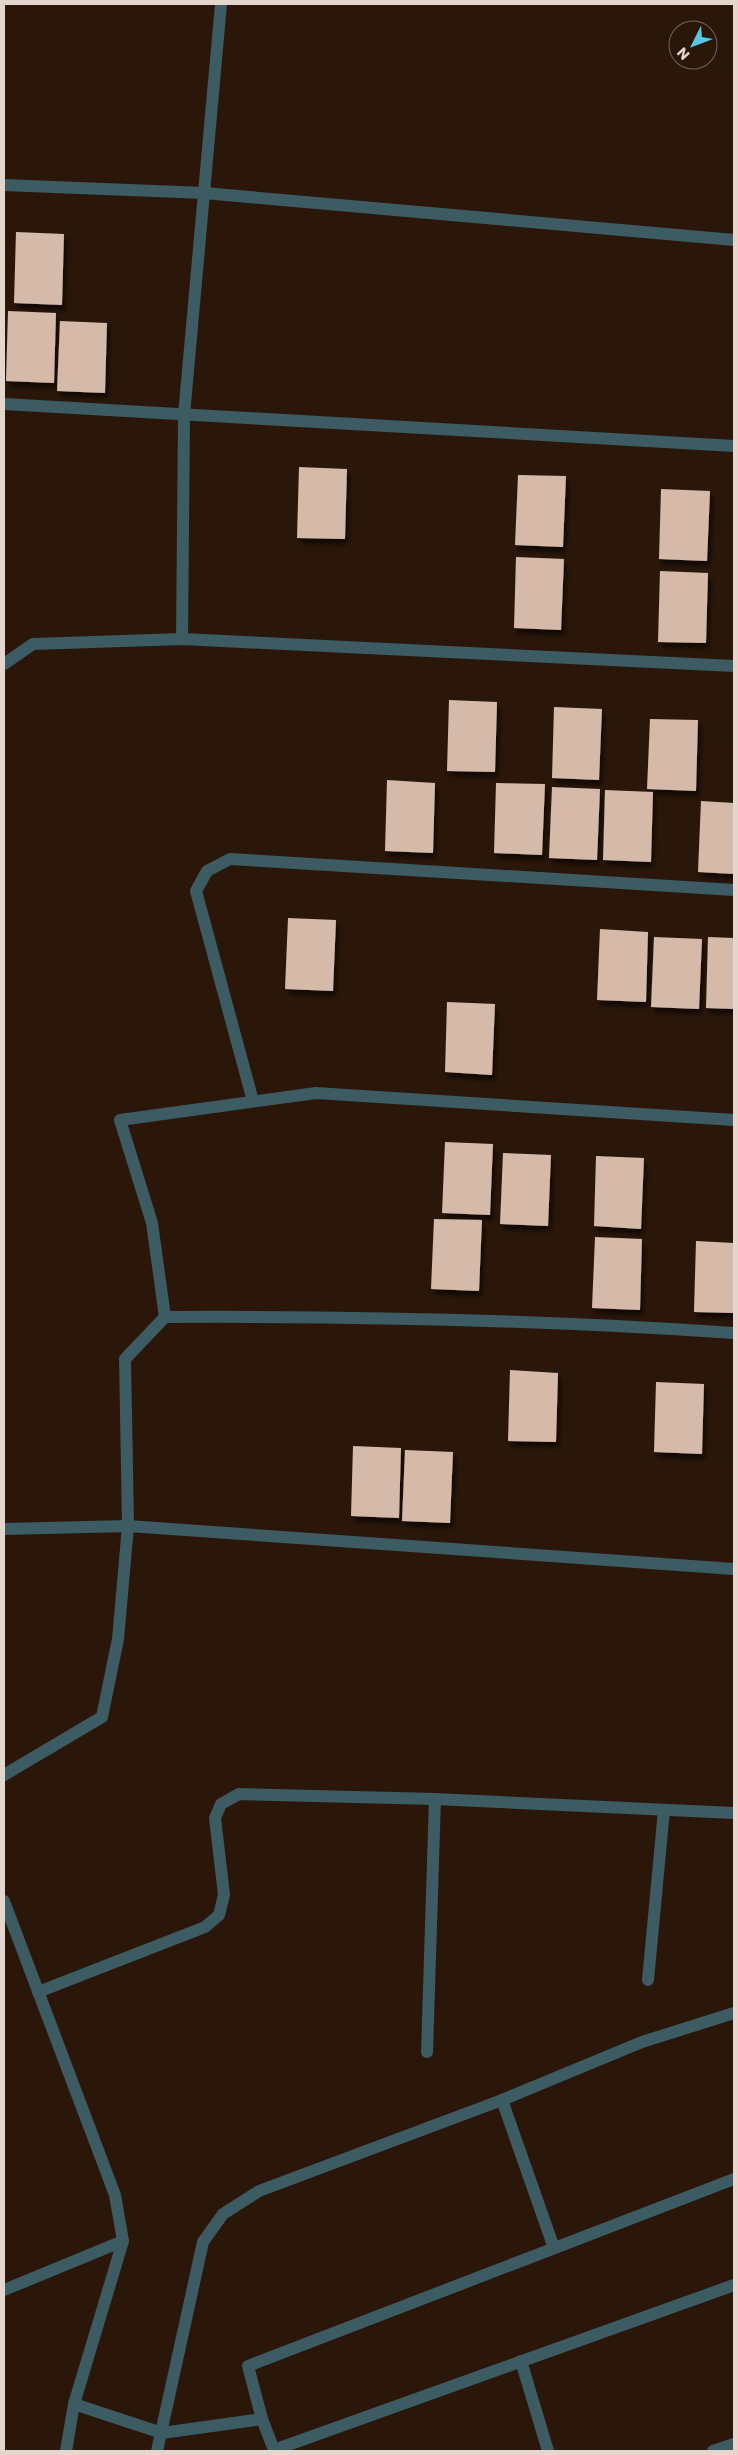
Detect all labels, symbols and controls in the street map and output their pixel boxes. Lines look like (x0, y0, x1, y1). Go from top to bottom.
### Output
north arrow (668, 20, 718, 70)
text: N (672, 43, 694, 64)

